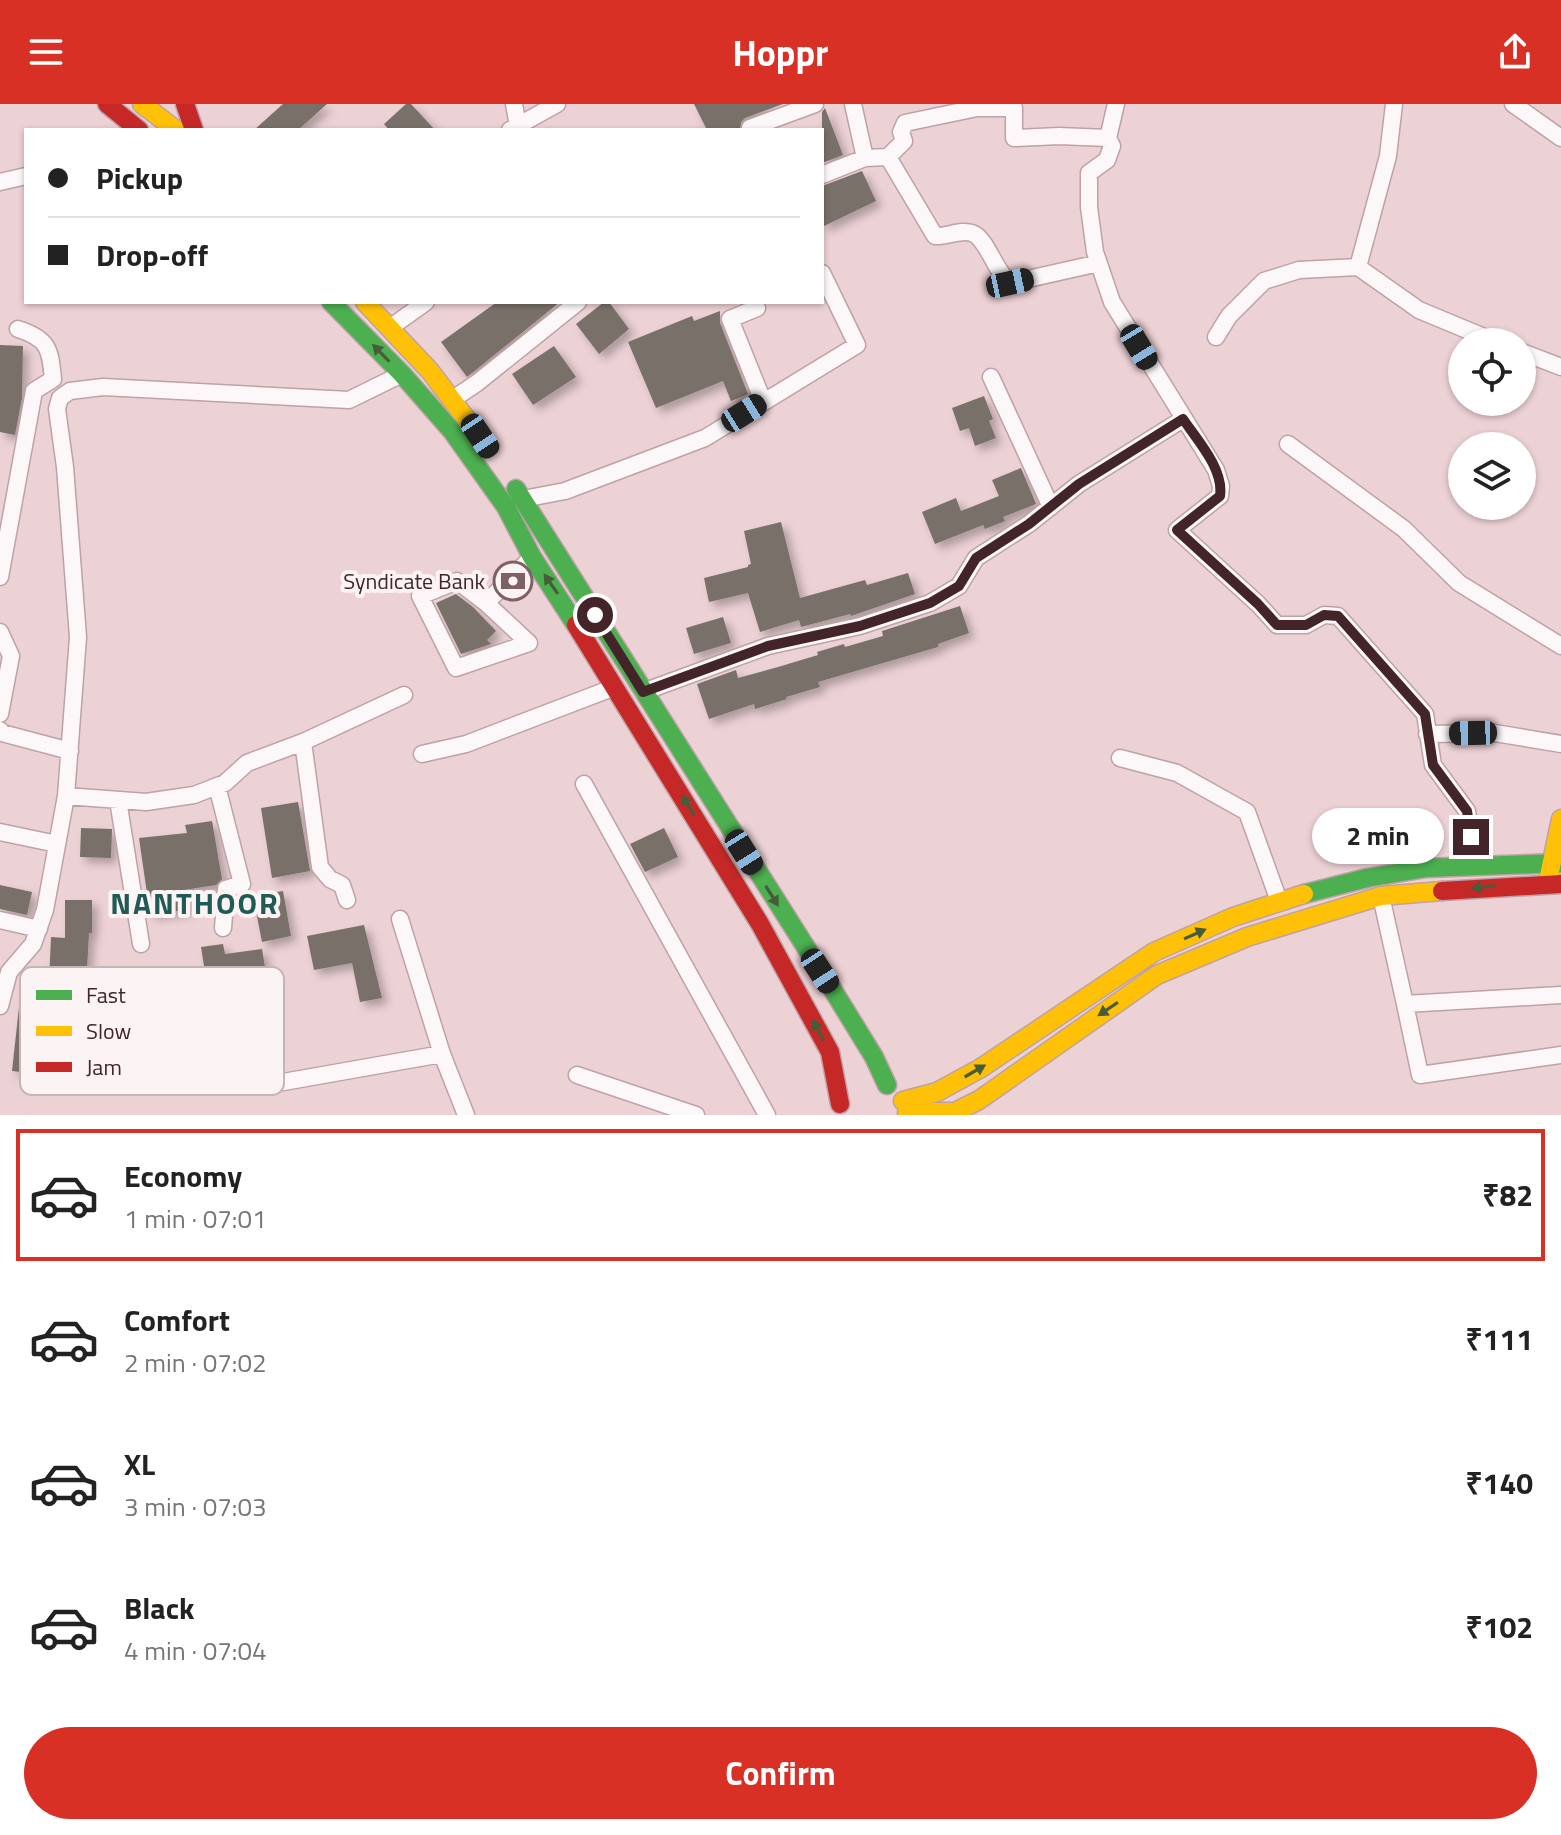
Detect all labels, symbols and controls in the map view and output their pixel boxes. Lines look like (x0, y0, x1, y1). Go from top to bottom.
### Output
text: Hoppr (733, 25, 828, 80)
icon: menu (24, 30, 68, 74)
icon: share (1493, 30, 1537, 74)
text: Pickup (96, 155, 183, 201)
text: Drop-off (96, 232, 208, 278)
car (984, 266, 1036, 300)
car (1116, 320, 1162, 374)
map controls (1448, 328, 1536, 520)
button: locate (1448, 328, 1536, 416)
one-way arrow (373, 344, 391, 363)
car (717, 390, 771, 436)
car (457, 409, 503, 463)
button: layers (1448, 432, 1536, 520)
bank icon: Syndicate Bank (492, 560, 534, 602)
place label: Syndicate Bank (343, 564, 485, 598)
one-way arrow (544, 574, 559, 595)
route start (577, 597, 613, 633)
car (1449, 721, 1497, 745)
one-way arrow (681, 794, 695, 816)
callout: 2 min (1311, 809, 1443, 865)
text: 2 min (1346, 816, 1410, 855)
route end (1453, 819, 1489, 855)
car (721, 825, 767, 879)
district label: NANTHOOR (110, 880, 280, 926)
one-way arrow (1470, 881, 1495, 894)
one-way arrow (765, 885, 779, 907)
one-way arrow (1183, 928, 1207, 941)
car (797, 944, 843, 998)
legend (20, 967, 284, 1095)
text: Fast (86, 978, 126, 1012)
one-way arrow (1097, 1001, 1118, 1016)
text: Slow (86, 1014, 132, 1048)
one-way arrow (811, 1019, 824, 1042)
text: Jam (86, 1050, 122, 1084)
one-way arrow (964, 1064, 986, 1078)
text: Economy (124, 1153, 242, 1199)
icon: car (28, 1159, 100, 1231)
text: ₹82 (1482, 1172, 1533, 1218)
text: 1 min · 07:01 (124, 1199, 267, 1238)
text: Comfort (124, 1297, 230, 1343)
icon: car (28, 1303, 100, 1375)
text: ₹111 (1465, 1316, 1533, 1362)
text: 2 min · 07:02 (124, 1343, 267, 1382)
text: XL (124, 1441, 155, 1487)
icon: car (28, 1447, 100, 1519)
text: ₹140 (1465, 1460, 1533, 1506)
text: 3 min · 07:03 (124, 1487, 267, 1526)
text: Black (124, 1585, 195, 1631)
icon: car (28, 1591, 100, 1663)
text: ₹102 (1465, 1604, 1533, 1650)
text: 4 min · 07:04 (124, 1631, 267, 1670)
button: Confirm (24, 1727, 1537, 1819)

